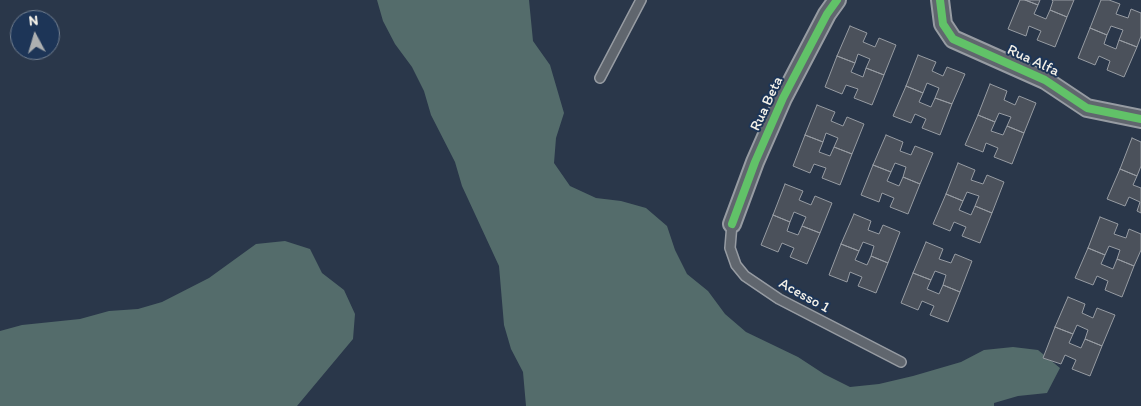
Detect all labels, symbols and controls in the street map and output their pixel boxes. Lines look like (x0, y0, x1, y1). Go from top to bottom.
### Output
north arrow (10, 10, 60, 60)
text: N (28, 12, 39, 30)
street label: Rua Alfa (1004, 41, 1062, 81)
street label: Rua Beta (747, 74, 787, 134)
street label: Acesso 1 (776, 275, 832, 317)

